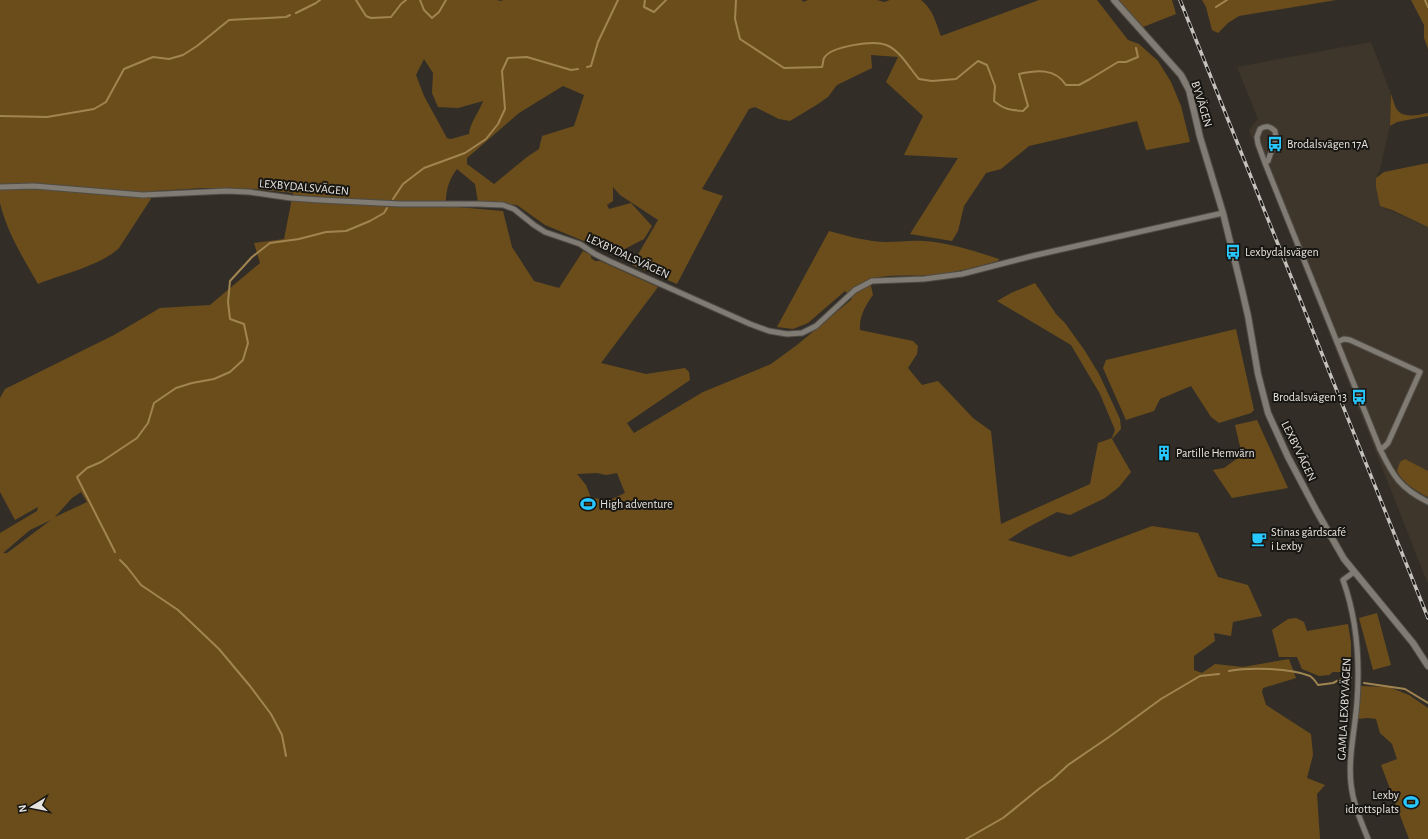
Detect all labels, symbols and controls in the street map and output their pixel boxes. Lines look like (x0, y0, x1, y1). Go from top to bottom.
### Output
street label: BYVÄGEN (1189, 79, 1216, 128)
bus stop icon: Brodalsvägen 17A (1266, 135, 1284, 153)
place label: Brodalsvägen 17A (1287, 138, 1368, 150)
street label: LEXBYDALSVÄGEN (258, 176, 350, 197)
street label: LEXBYDALSVÄGEN (585, 231, 672, 281)
bus stop icon: Lexbydalsvägen (1224, 243, 1242, 261)
place label: Lexbydalsvägen (1245, 246, 1319, 259)
bus stop icon: Brodalsvägen 13 (1350, 388, 1368, 406)
place label: Brodalsvägen 13 (1273, 391, 1347, 403)
street label: LEXBYVÄGEN (1279, 419, 1320, 483)
building icon: Partille Hemvärn (1155, 444, 1173, 462)
place label: Partille Hemvärn (1176, 447, 1255, 459)
sports icon: High adventure (579, 495, 597, 513)
place label: High adventure (600, 498, 673, 510)
place label: Stinas gårdscafé i Lexby (1271, 526, 1346, 553)
cafe icon: Stinas gårdscafé i Lexby (1250, 530, 1268, 548)
street label: GAMLA LEXBYVÄGEN (1334, 657, 1353, 761)
north arrow (12, 787, 52, 827)
place label: Lexby idrottsplats (1345, 789, 1399, 815)
sports icon: Lexby idrottsplats (1402, 793, 1420, 811)
text: N (17, 804, 29, 813)

